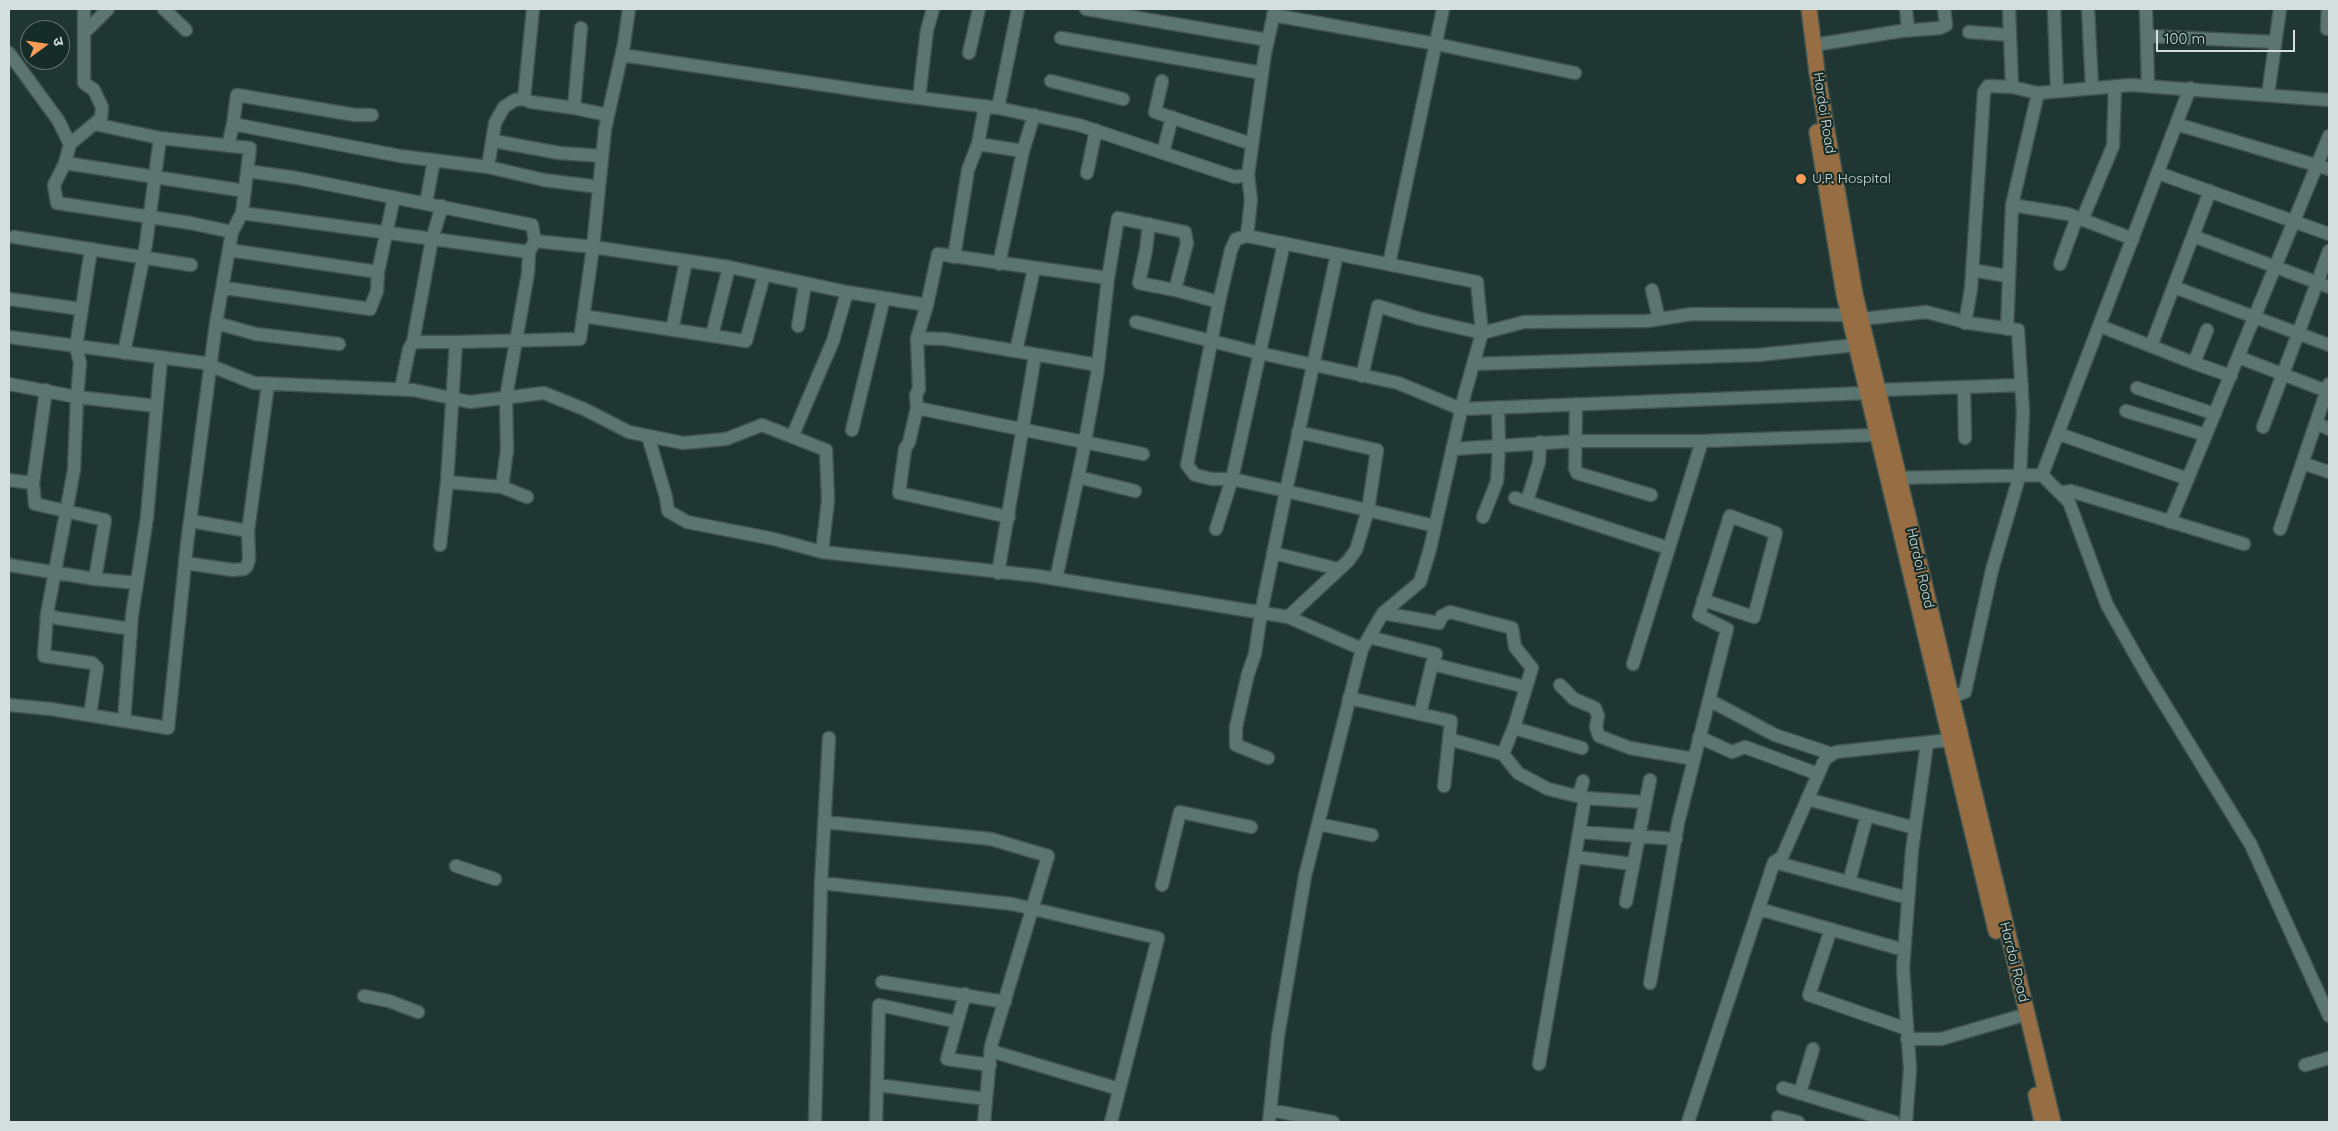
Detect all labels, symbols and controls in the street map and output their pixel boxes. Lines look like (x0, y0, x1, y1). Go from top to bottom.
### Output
north arrow (20, 20, 70, 70)
scale bar (2158, 20, 2297, 52)
text: 100 m (2164, 29, 2205, 48)
text: उ (49, 35, 68, 48)
street label: Hardoi Road (1809, 71, 1839, 155)
place label: U.P. Hospital (1812, 171, 1891, 187)
marker: U.P. Hospital (1794, 172, 1808, 186)
street label: Hardoi Road (1903, 526, 1937, 610)
street label: Hardoi Road (1996, 920, 2032, 1004)

